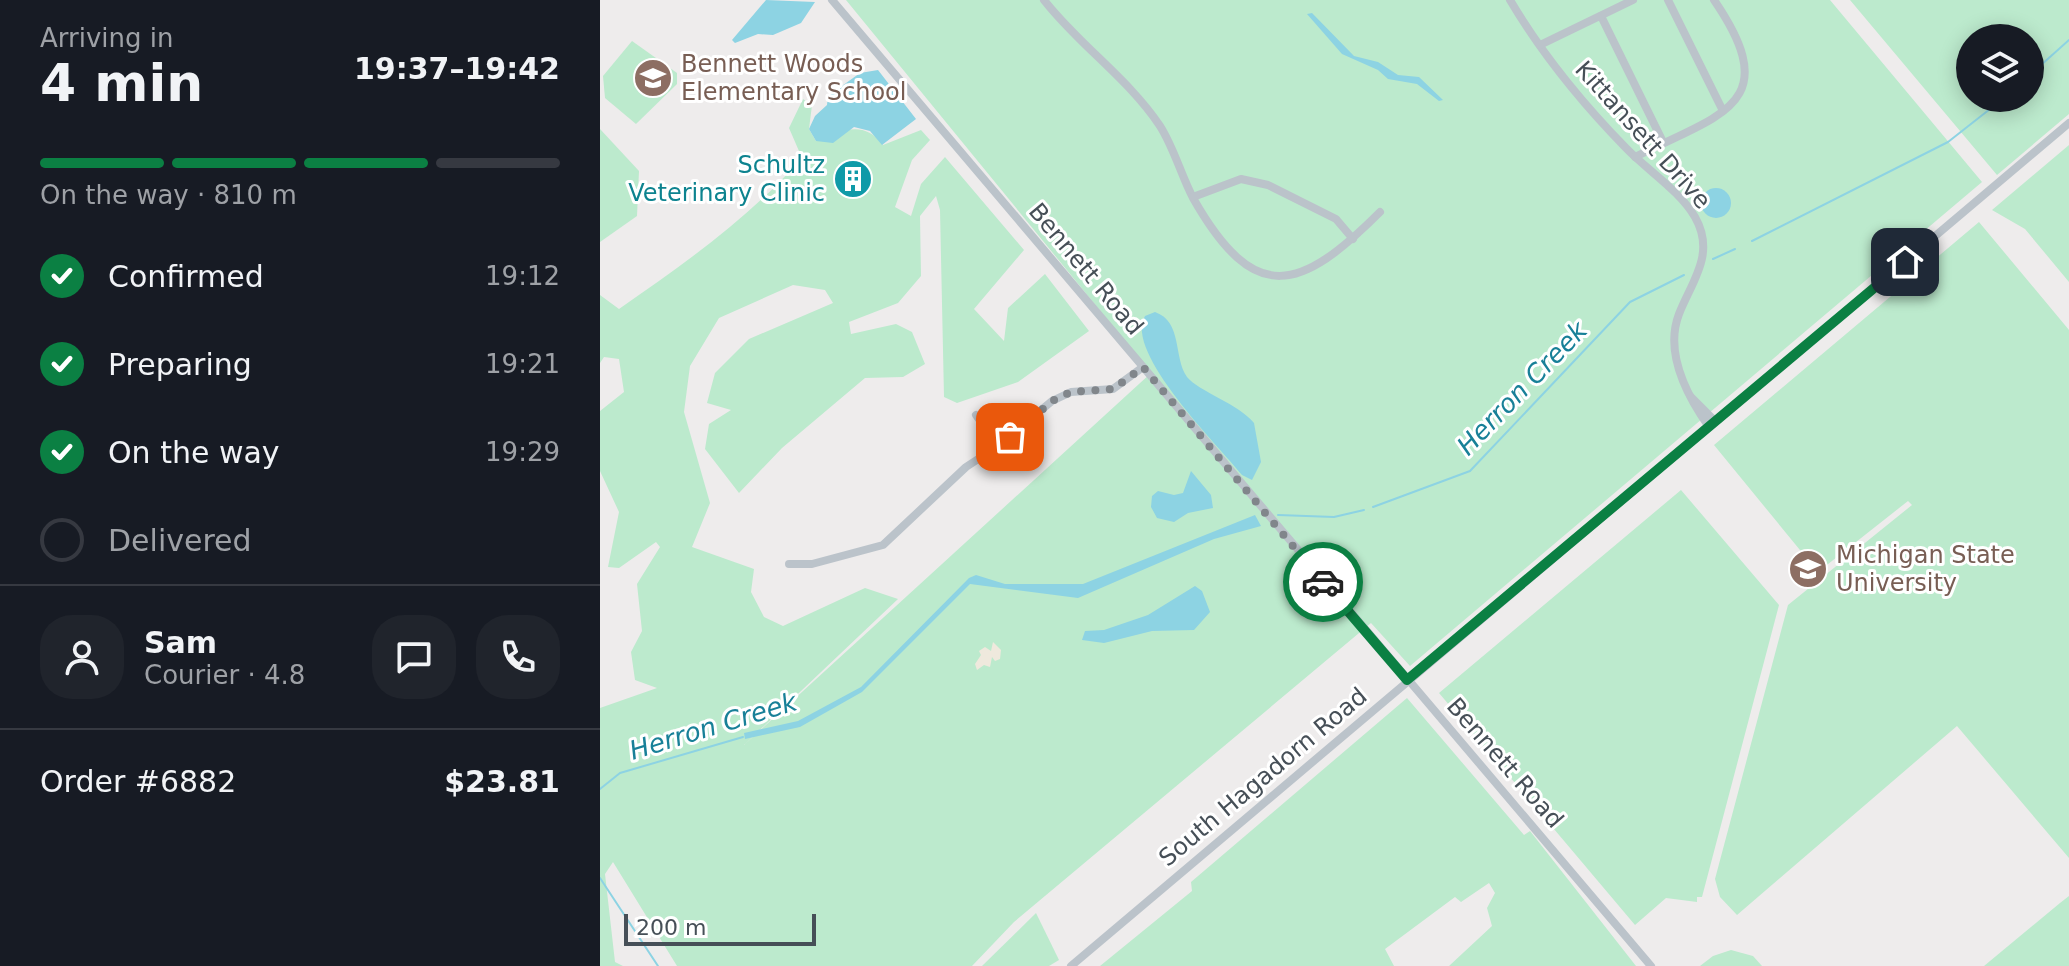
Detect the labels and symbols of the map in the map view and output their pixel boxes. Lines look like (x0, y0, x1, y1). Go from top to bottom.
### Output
place label: Bennett Woods Elementary School (681, 50, 906, 106)
street label: Kittansett Drive (1569, 55, 1717, 215)
school or university icon: Bennett Woods Elementary School (632, 57, 674, 99)
place label: Schultz Veterinary Clinic (628, 151, 825, 207)
building icon: Schultz Veterinary Clinic (832, 158, 874, 200)
street label: Bennett Road (1023, 198, 1149, 340)
pin (1871, 228, 1939, 296)
water label: Herron Creek (1451, 315, 1594, 461)
pin (976, 403, 1044, 471)
place label: Michigan State University (1836, 541, 2015, 597)
courier (1283, 542, 1363, 622)
school or university icon: Michigan State University (1787, 548, 1829, 590)
street label: South Hagadorn Road (1153, 682, 1373, 872)
water label: Herron Creek (626, 686, 801, 766)
street label: Bennett Road (1441, 692, 1569, 834)
scale bar (624, 910, 816, 946)

